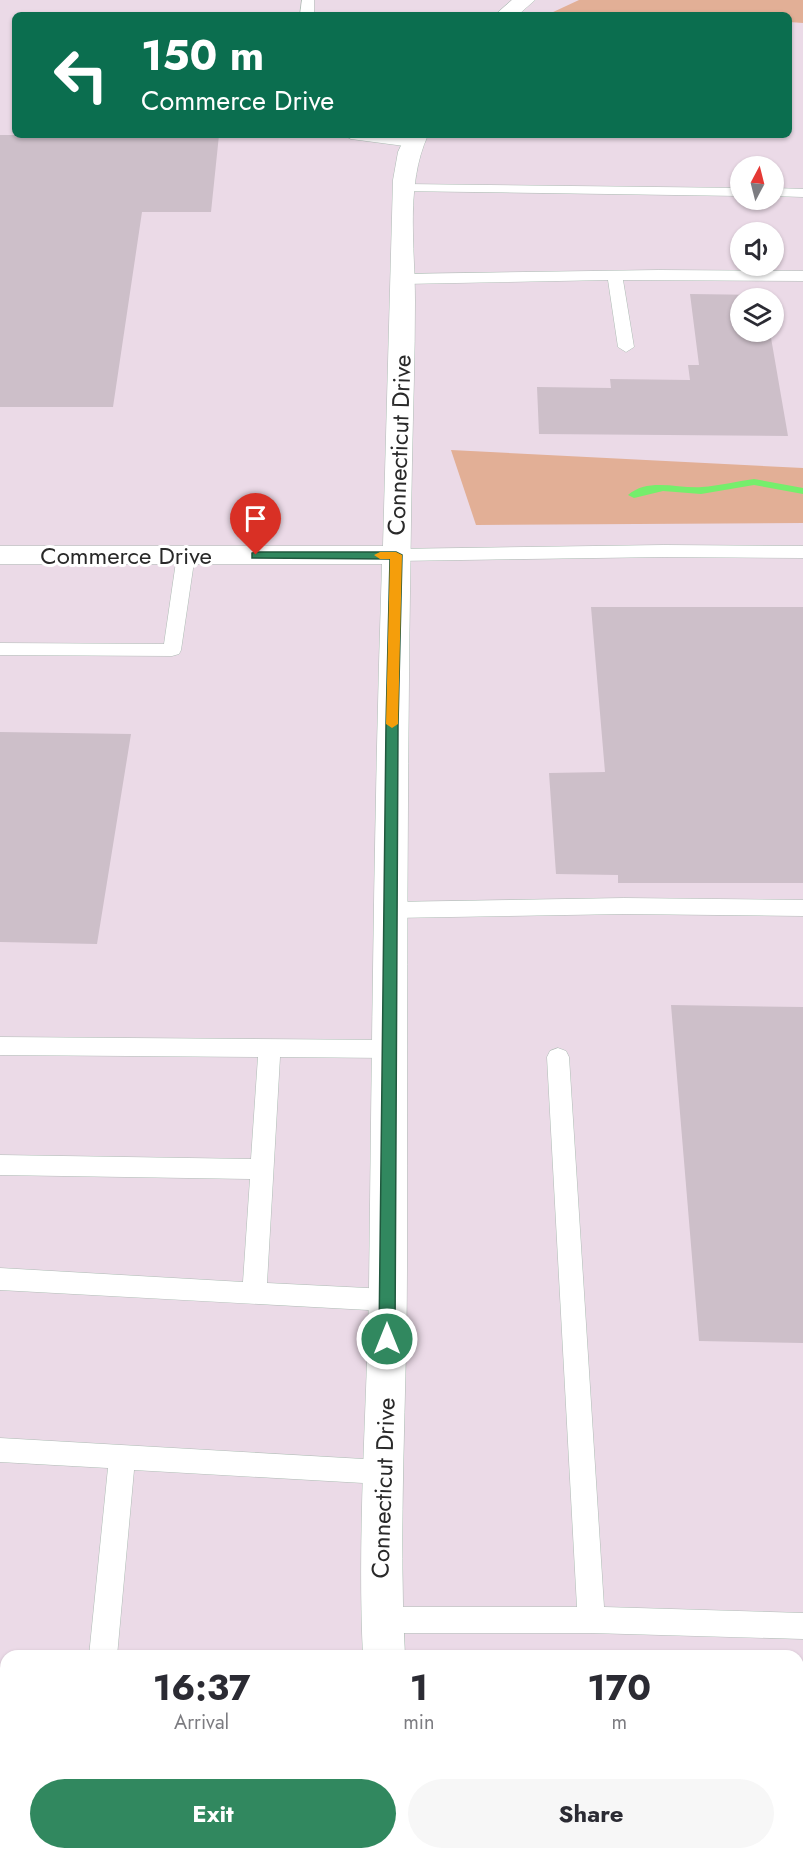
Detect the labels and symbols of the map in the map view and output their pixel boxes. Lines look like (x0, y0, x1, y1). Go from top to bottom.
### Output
north arrow (730, 156, 784, 210)
street label: Connecticut Drive (378, 354, 420, 536)
pin (230, 493, 281, 555)
street label: Commerce Drive (40, 538, 212, 573)
position arrow (355, 1307, 419, 1371)
street label: Connecticut Drive (362, 1397, 404, 1579)

